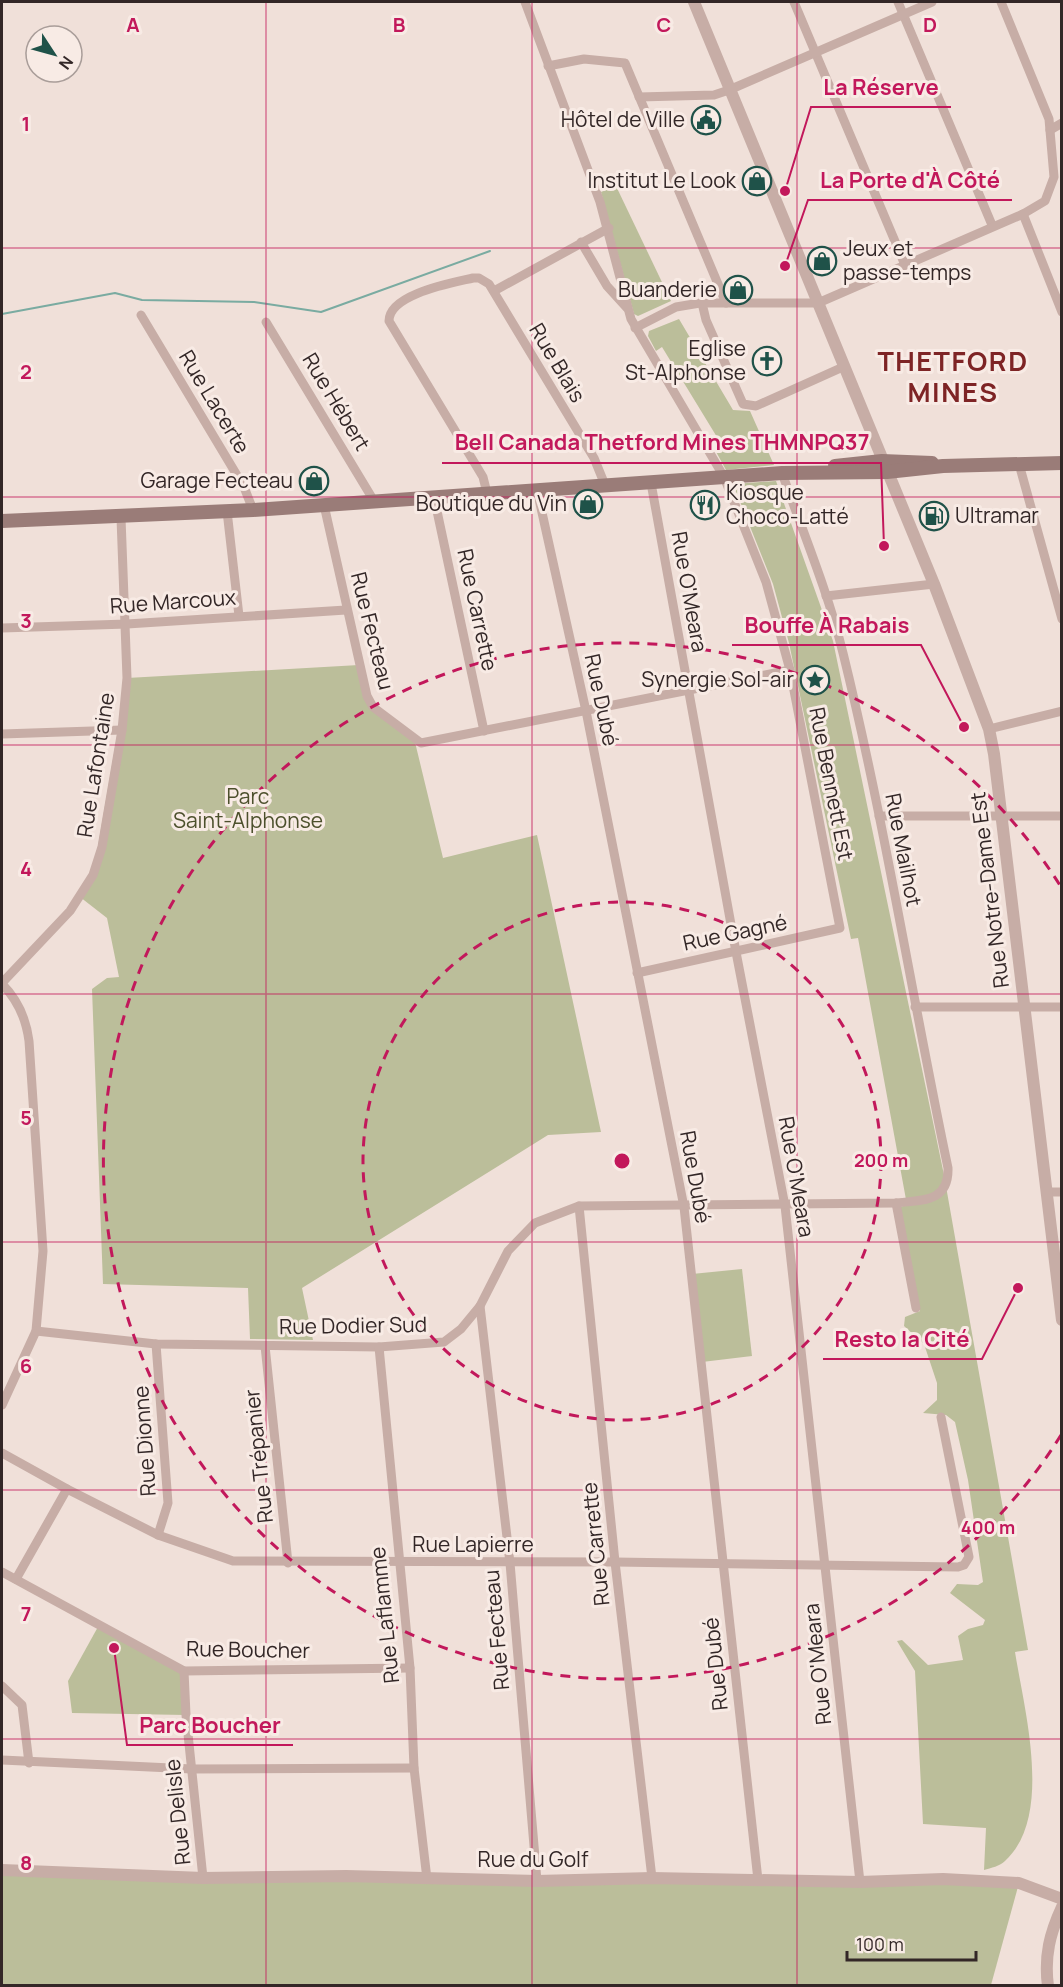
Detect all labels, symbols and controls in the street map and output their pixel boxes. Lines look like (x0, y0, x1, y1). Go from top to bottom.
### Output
text: A (126, 11, 140, 38)
text: B (393, 11, 406, 38)
text: C (657, 11, 671, 38)
text: D (923, 11, 937, 38)
north arrow (24, 24, 84, 84)
text: N (54, 52, 78, 74)
callout: La Réserve (811, 67, 951, 107)
text: La Réserve (823, 72, 939, 102)
public building icon: Hôtel de Ville (690, 104, 722, 136)
place label: Hôtel de Ville (561, 105, 685, 133)
text: 1 (22, 110, 30, 137)
callout: La Porte d'À Côté (808, 160, 1012, 200)
shop icon: Institut Le Look (741, 165, 773, 197)
text: La Porte d'À Côté (820, 165, 1000, 195)
place label: Institut Le Look (588, 166, 737, 194)
place label: Jeux et passe-temps (843, 234, 971, 286)
shop icon: Jeux et passe-temps (806, 245, 838, 277)
shop icon: Buanderie (722, 274, 754, 306)
place label: Buanderie (618, 275, 717, 303)
street label: Rue Blais (523, 318, 592, 407)
place label: Eglise St-Alphonse (625, 334, 746, 386)
district label: THETFORD MINES (877, 342, 1029, 410)
street label: Rue Lacerte (173, 345, 257, 458)
church icon: Eglise St-Alphonse (751, 345, 783, 377)
street label: Rue Hébert (297, 347, 377, 456)
text: 2 (20, 358, 32, 385)
callout: Bell Canada Thetford Mines THMNPQ37 (442, 423, 881, 463)
text: Bell Canada Thetford Mines THMNPQ37 (455, 427, 869, 457)
shop icon: Garage Fecteau (298, 465, 330, 497)
place label: Garage Fecteau (140, 466, 293, 494)
place label: Kiosque Choco-Latté (726, 478, 849, 530)
shop icon: Boutique du Vin (572, 488, 604, 520)
place label: Boutique du Vin (416, 489, 567, 517)
restaurant icon: Kiosque Choco-Latté (689, 489, 721, 521)
fuel station icon: Ultramar (918, 500, 950, 532)
place label: Ultramar (955, 501, 1039, 529)
street label: Rue O'Meara (666, 529, 714, 654)
street label: Rue Carrette (451, 546, 505, 673)
street label: Rue Fecteau (345, 569, 401, 693)
street label: Rue Marcoux (109, 583, 237, 619)
callout: Bouffe À Rabais (732, 605, 921, 645)
text: 3 (20, 607, 32, 634)
text: Bouffe À Rabais (745, 610, 909, 640)
street label: Rue Dubé (579, 651, 625, 748)
place icon: Synergie Sol-air (799, 664, 831, 696)
place label: Synergie Sol-air (641, 665, 794, 693)
street label: Rue Lafontaine (70, 690, 120, 839)
street label: Rue Bennett Est (803, 705, 861, 863)
park label: Parc Saint-Alphonse (173, 782, 323, 834)
street label: Rue Mailhot (879, 791, 929, 909)
street label: Rue Notre-Dame Est (963, 791, 1015, 990)
text: 4 (20, 855, 32, 882)
street label: Rue Gagné (680, 907, 789, 957)
text: 5 (20, 1104, 32, 1131)
street label: Rue O'Meara (773, 1114, 821, 1239)
street label: Rue Dubé (674, 1128, 718, 1225)
text: 200 m (854, 1148, 908, 1172)
centre of rings (612, 1151, 632, 1171)
street label: Rue Dodier Sud (279, 1310, 427, 1340)
callout: Resto la Cité (823, 1319, 982, 1359)
text: Resto la Cité (834, 1324, 970, 1354)
text: 6 (20, 1352, 32, 1379)
street label: Rue Dionne (126, 1385, 162, 1497)
street label: Rue Trépanier (237, 1387, 279, 1524)
street label: Rue Carrette (575, 1481, 615, 1607)
text: 400 m (961, 1515, 1015, 1539)
street label: Rue Lapierre (412, 1530, 534, 1558)
street label: Rue Laflamme (363, 1545, 405, 1685)
street label: Rue Fecteau (477, 1569, 515, 1691)
text: 7 (21, 1600, 31, 1627)
street label: Rue O'Meara (797, 1602, 837, 1726)
street label: Rue Dubé (696, 1616, 734, 1712)
street label: Rue Boucher (186, 1634, 311, 1664)
callout: Parc Boucher (127, 1705, 293, 1745)
text: Parc Boucher (139, 1710, 281, 1740)
street label: Rue Delisle (158, 1758, 196, 1867)
street label: Rue du Golf (478, 1845, 589, 1873)
text: 8 (20, 1849, 32, 1876)
scale bar (847, 1924, 976, 1962)
text: 100 m (856, 1932, 904, 1956)

